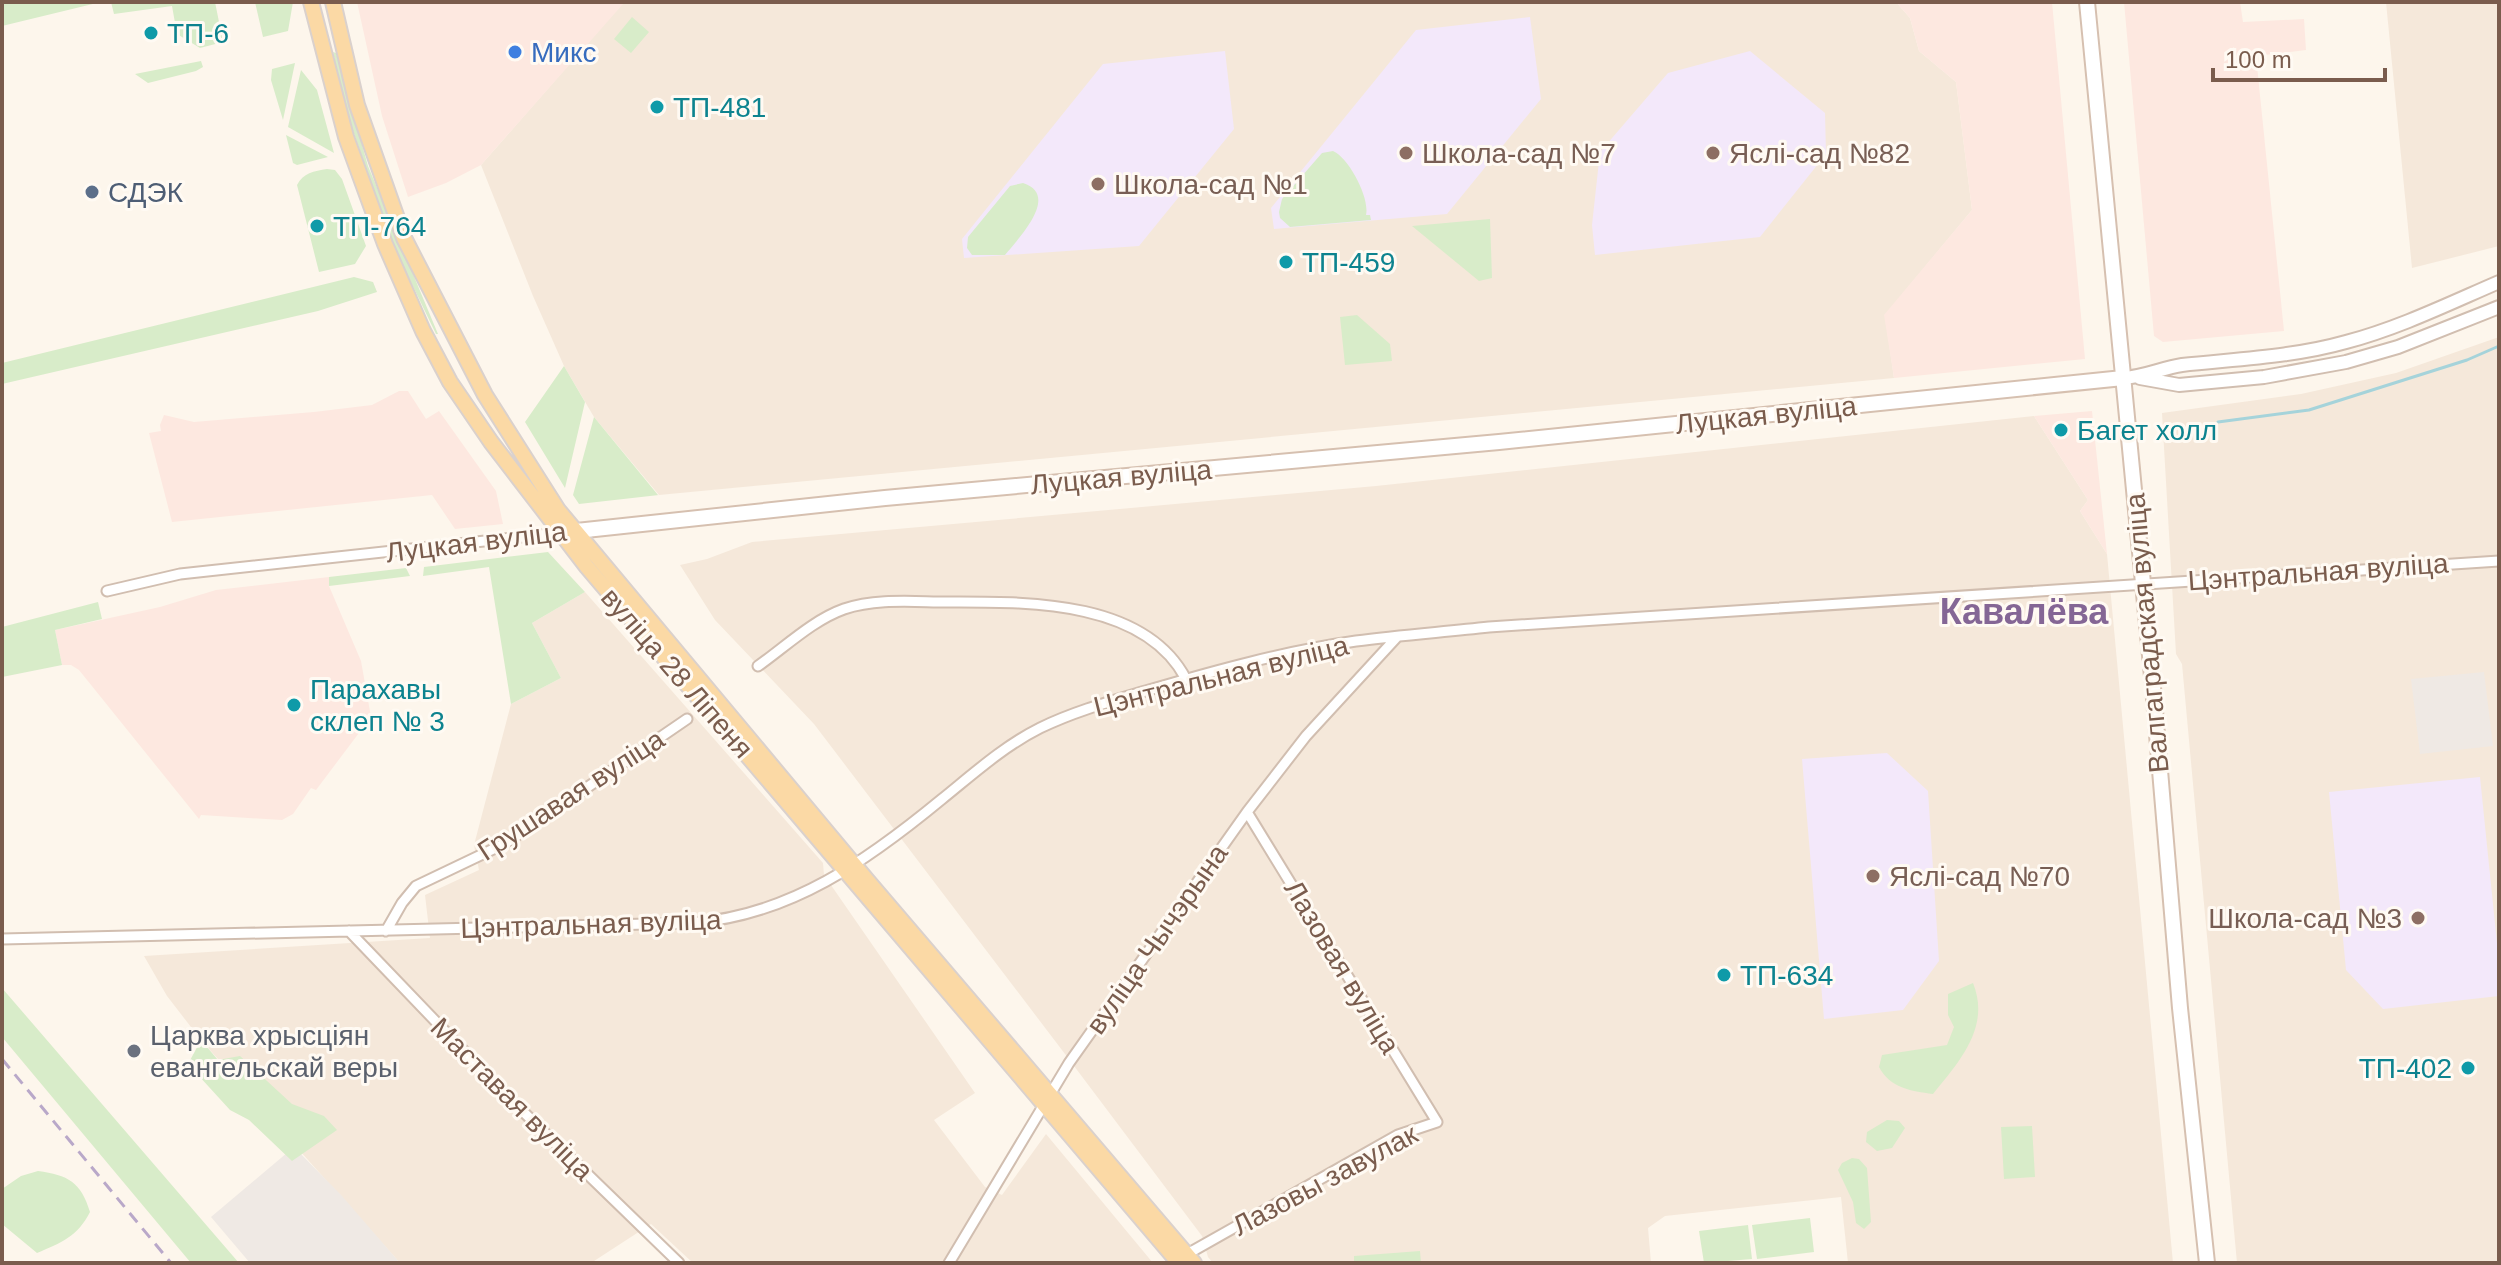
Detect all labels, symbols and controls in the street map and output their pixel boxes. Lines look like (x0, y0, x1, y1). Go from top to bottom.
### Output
place label: ТП-6 (167, 18, 229, 49)
marker: ТП-6 (142, 24, 160, 42)
scale bar (2213, 32, 2385, 82)
place label: Микс (531, 37, 597, 68)
marker: Микс (506, 43, 524, 61)
text: 100 m (2225, 46, 2292, 73)
place label: ТП-481 (673, 92, 766, 123)
marker: ТП-481 (648, 98, 666, 116)
place label: Школа-сад №7 (1422, 138, 1616, 169)
place label: Яслі-сад №82 (1729, 138, 1910, 169)
marker: Школа-сад №7 (1397, 144, 1415, 162)
marker: Яслі-сад №82 (1704, 144, 1722, 162)
place label: Школа-сад №1 (1114, 169, 1308, 200)
marker: Школа-сад №1 (1089, 175, 1107, 193)
place label: СДЭК (108, 177, 184, 208)
marker: СДЭК (83, 183, 101, 201)
place label: ТП-764 (333, 211, 426, 242)
marker: ТП-764 (308, 217, 326, 235)
place label: ТП-459 (1302, 247, 1395, 278)
marker: ТП-459 (1277, 253, 1295, 271)
street label: Луцкая вуліца (1674, 390, 1859, 440)
place label: Багет холл (2077, 415, 2217, 446)
marker: Багет холл (2052, 421, 2070, 439)
street label: Луцкая вуліца (1029, 454, 1213, 500)
street label: Валгаградская вуліца (2119, 491, 2175, 774)
street label: Луцкая вуліца (384, 515, 569, 568)
street label: Цэнтральная вуліца (2187, 547, 2450, 597)
street label: вуліца 28 Ліпеня (595, 582, 759, 764)
district label: Кавалёва (1940, 591, 2109, 632)
street label: Цэнтральная вуліца (1091, 629, 1352, 723)
place label: Парахавы склеп № 3 (310, 674, 445, 737)
marker: Парахавы склеп № 3 (285, 696, 303, 714)
street label: Грушавая вуліца (472, 723, 670, 867)
street label: вуліца Чычэрына (1080, 838, 1234, 1040)
place label: Яслі-сад №70 (1889, 861, 2070, 892)
marker: Яслі-сад №70 (1864, 867, 1882, 885)
street label: Лазовая вуліца (1278, 875, 1406, 1060)
place label: Школа-сад №3 (2208, 903, 2402, 934)
street label: Цэнтральная вуліца (460, 904, 722, 944)
marker: Школа-сад №3 (2409, 909, 2427, 927)
place label: ТП-634 (1740, 960, 1833, 991)
marker: ТП-634 (1715, 966, 1733, 984)
street label: Маставая вуліца (425, 1012, 600, 1187)
place label: Царква хрысціян евангельскай веры (150, 1020, 398, 1083)
marker: Царква хрысціян евангельскай веры (125, 1042, 143, 1060)
place label: ТП-402 (2359, 1053, 2452, 1084)
marker: ТП-402 (2459, 1059, 2477, 1077)
street label: Лазовы завулак (1227, 1118, 1423, 1242)

